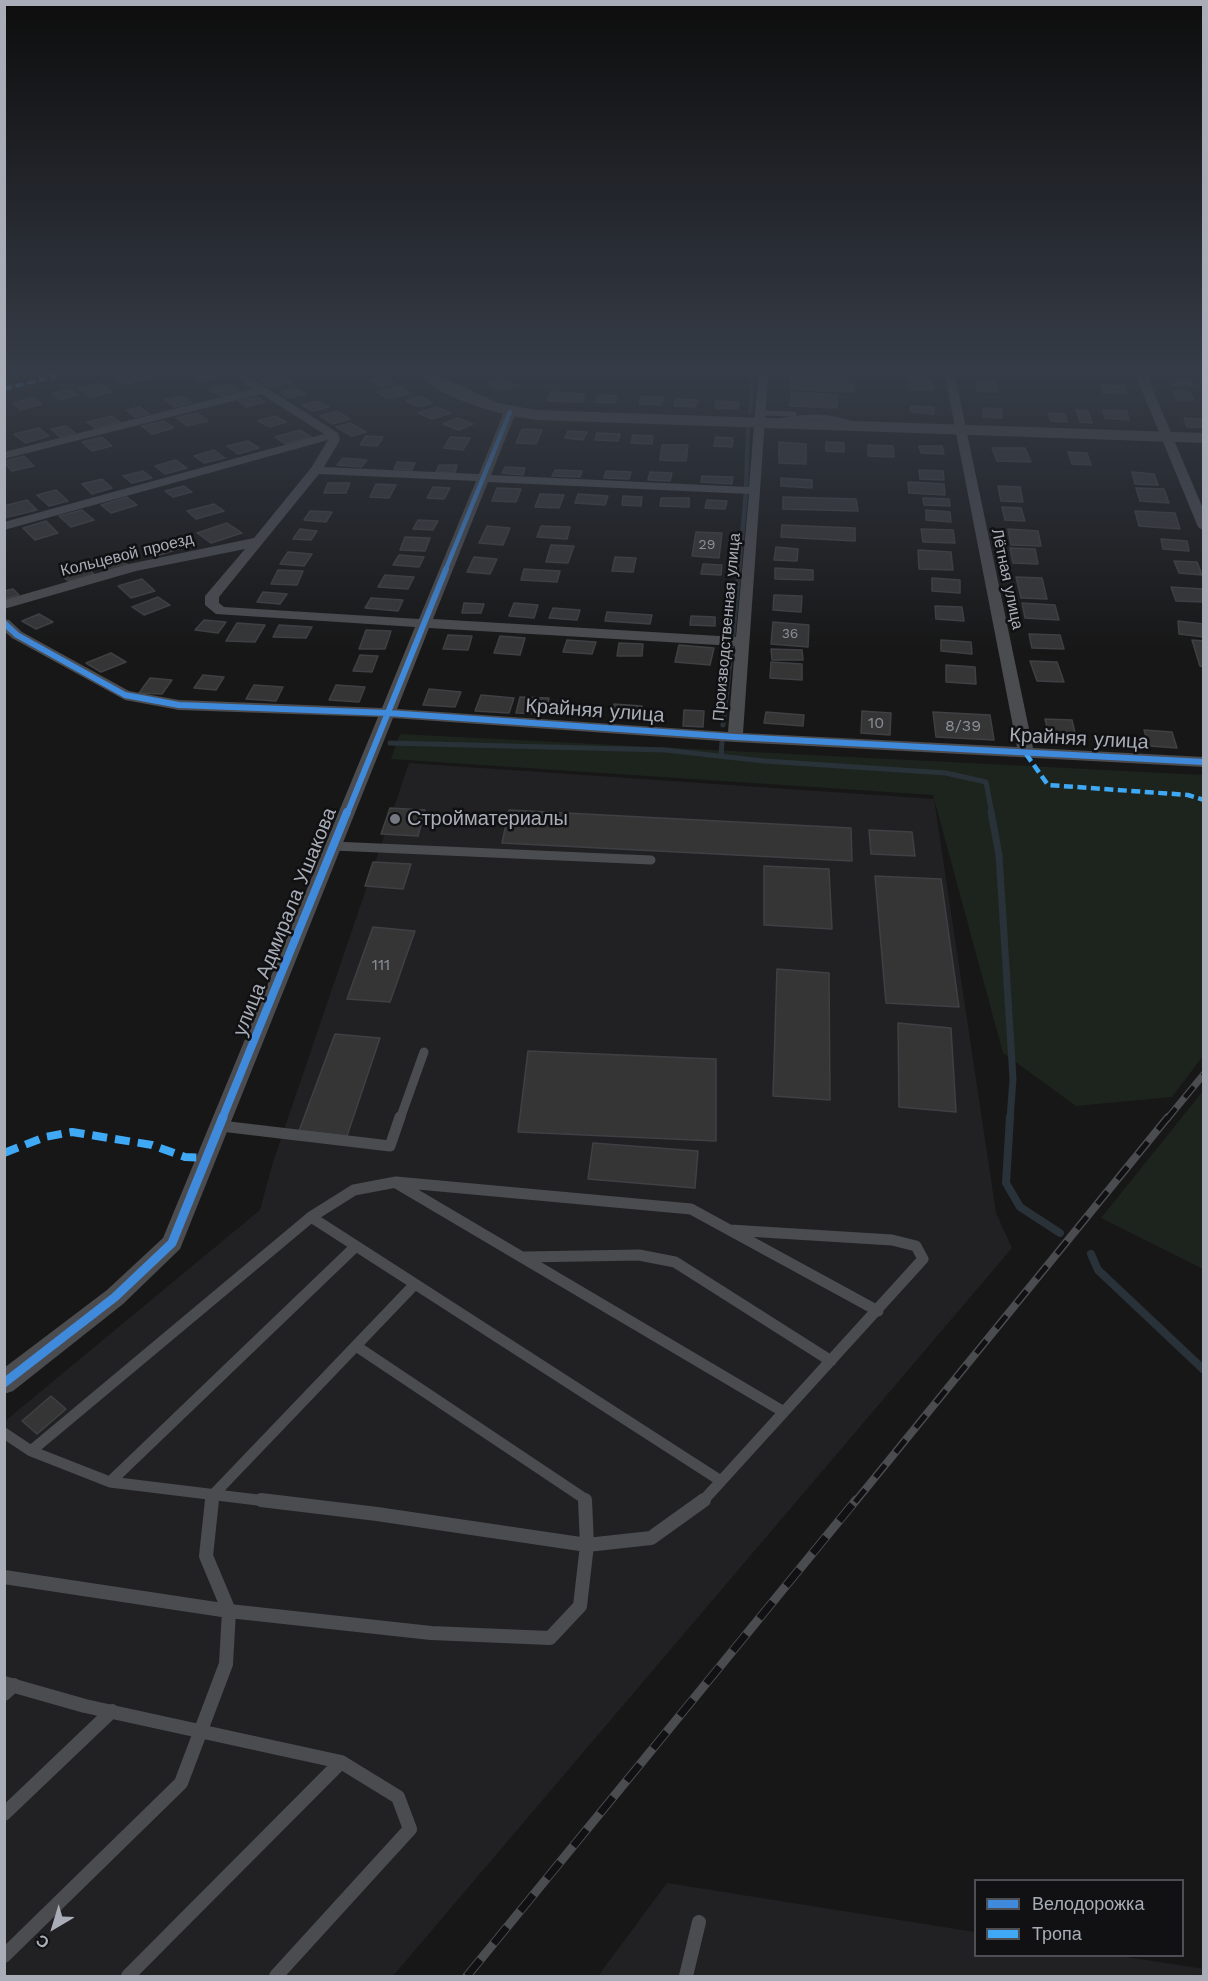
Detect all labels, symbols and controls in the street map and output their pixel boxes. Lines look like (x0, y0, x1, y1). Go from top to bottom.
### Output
street label: Лётная улица (987, 527, 1027, 631)
street label: Кольцевой проезд (59, 529, 195, 581)
street label: Производственная улица (709, 532, 745, 722)
house number: 29 (699, 537, 715, 553)
house number: 36 (782, 626, 798, 642)
street label: Крайняя улица (525, 694, 665, 728)
house number: 10 (868, 713, 884, 733)
house number: 8/39 (945, 716, 981, 736)
street label: Крайняя улица (1009, 723, 1149, 755)
street label: улица Адмирала Ушакова (228, 804, 342, 1040)
place label: Стройматериалы (407, 807, 568, 831)
marker: Стройматериалы (388, 812, 402, 826)
house number: 111 (372, 955, 390, 975)
legend (974, 1879, 1184, 1957)
text: Велодорожка (1032, 1893, 1144, 1914)
north arrow (24, 1897, 84, 1957)
text: Тропа (1032, 1923, 1082, 1944)
text: С (32, 1931, 53, 1953)

